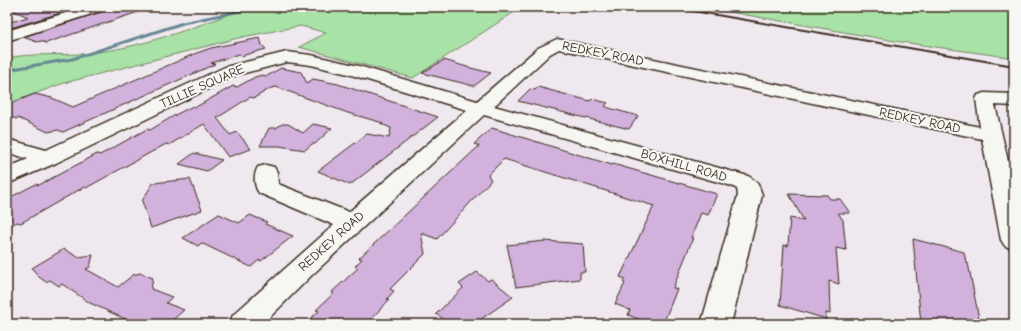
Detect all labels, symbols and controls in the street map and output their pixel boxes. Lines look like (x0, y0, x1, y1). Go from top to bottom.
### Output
street label: REDKEY ROAD (561, 38, 645, 68)
street label: TILLIE SQUARE (158, 61, 247, 111)
street label: REDKEY ROAD (878, 104, 962, 136)
street label: BOXHILL ROAD (639, 146, 729, 184)
street label: REDKEY ROAD (295, 208, 367, 274)

